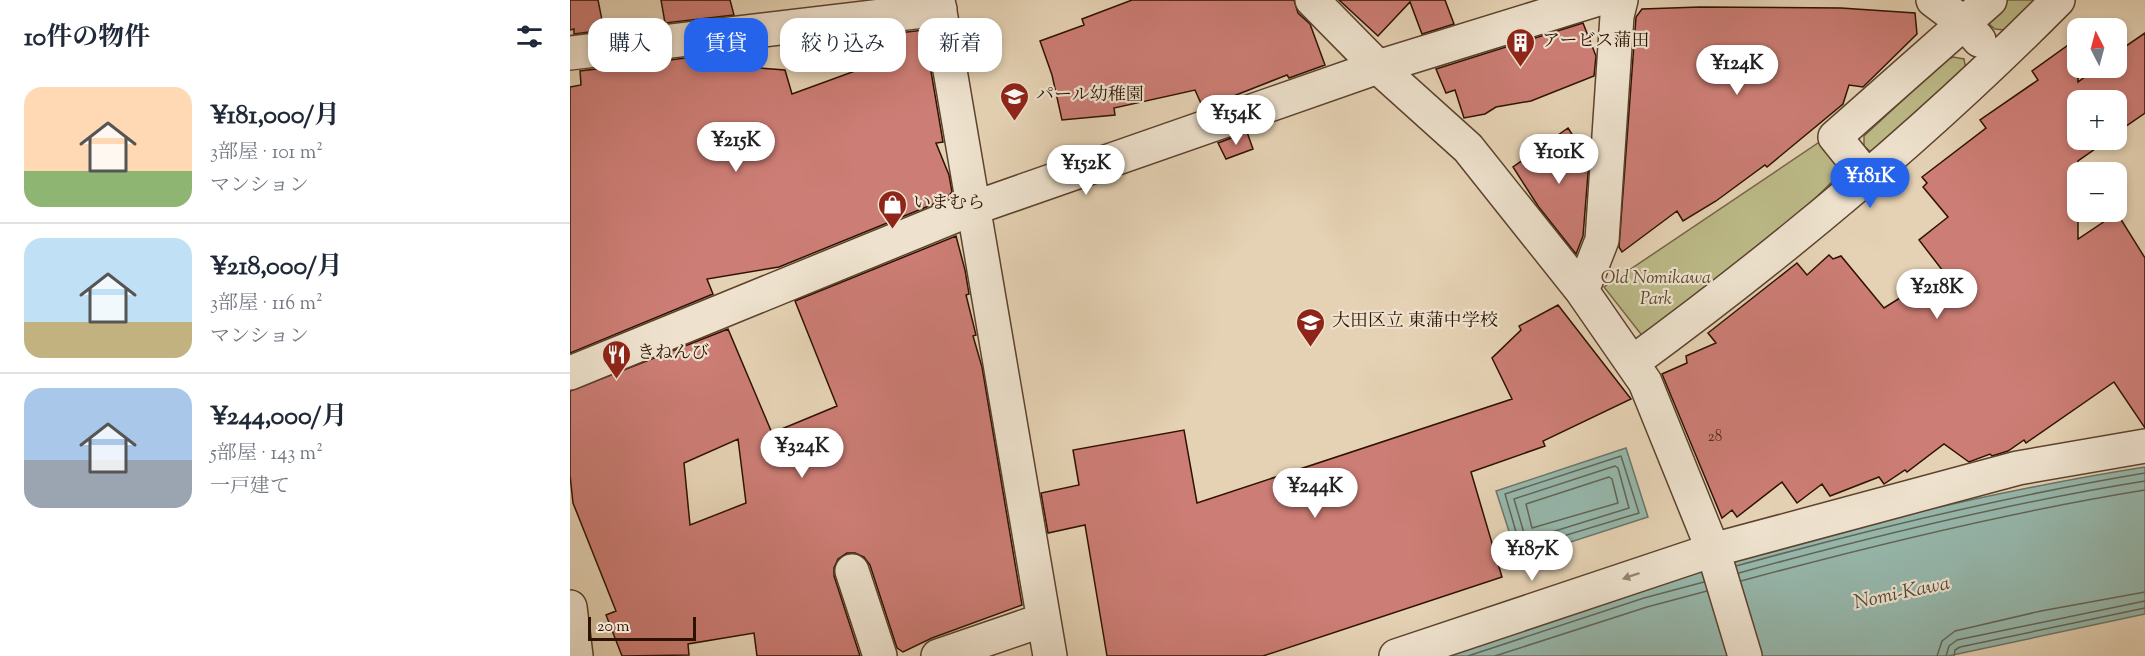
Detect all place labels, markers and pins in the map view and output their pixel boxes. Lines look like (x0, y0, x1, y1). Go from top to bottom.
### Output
building icon: アービス蒲田 (1505, 26, 1537, 68)
place label: アービス蒲田 (1542, 29, 1649, 55)
pin: ¥124K (1695, 45, 1779, 96)
school or university icon: パール幼稚園 (999, 80, 1031, 122)
place label: パール幼稚園 (1036, 83, 1144, 109)
pin: ¥154K (1194, 95, 1278, 146)
pin: ¥215K (694, 122, 778, 173)
pin: ¥101K (1517, 134, 1601, 185)
pin: ¥152K (1044, 145, 1128, 196)
pin: ¥181K (1828, 158, 1912, 209)
shop icon: いまむら (876, 188, 908, 230)
place label: いまむら (913, 191, 985, 217)
pin: ¥218K (1895, 269, 1979, 320)
school or university icon: 大田区立 東蒲中学校 (1295, 306, 1327, 348)
place label: 大田区立 東蒲中学校 (1332, 309, 1498, 335)
restaurant icon: きねんび (600, 338, 632, 380)
place label: きねんび (637, 341, 709, 367)
pin: ¥324K (760, 428, 844, 479)
pin: ¥244K (1273, 468, 1357, 519)
pin: ¥187K (1490, 531, 1574, 582)

